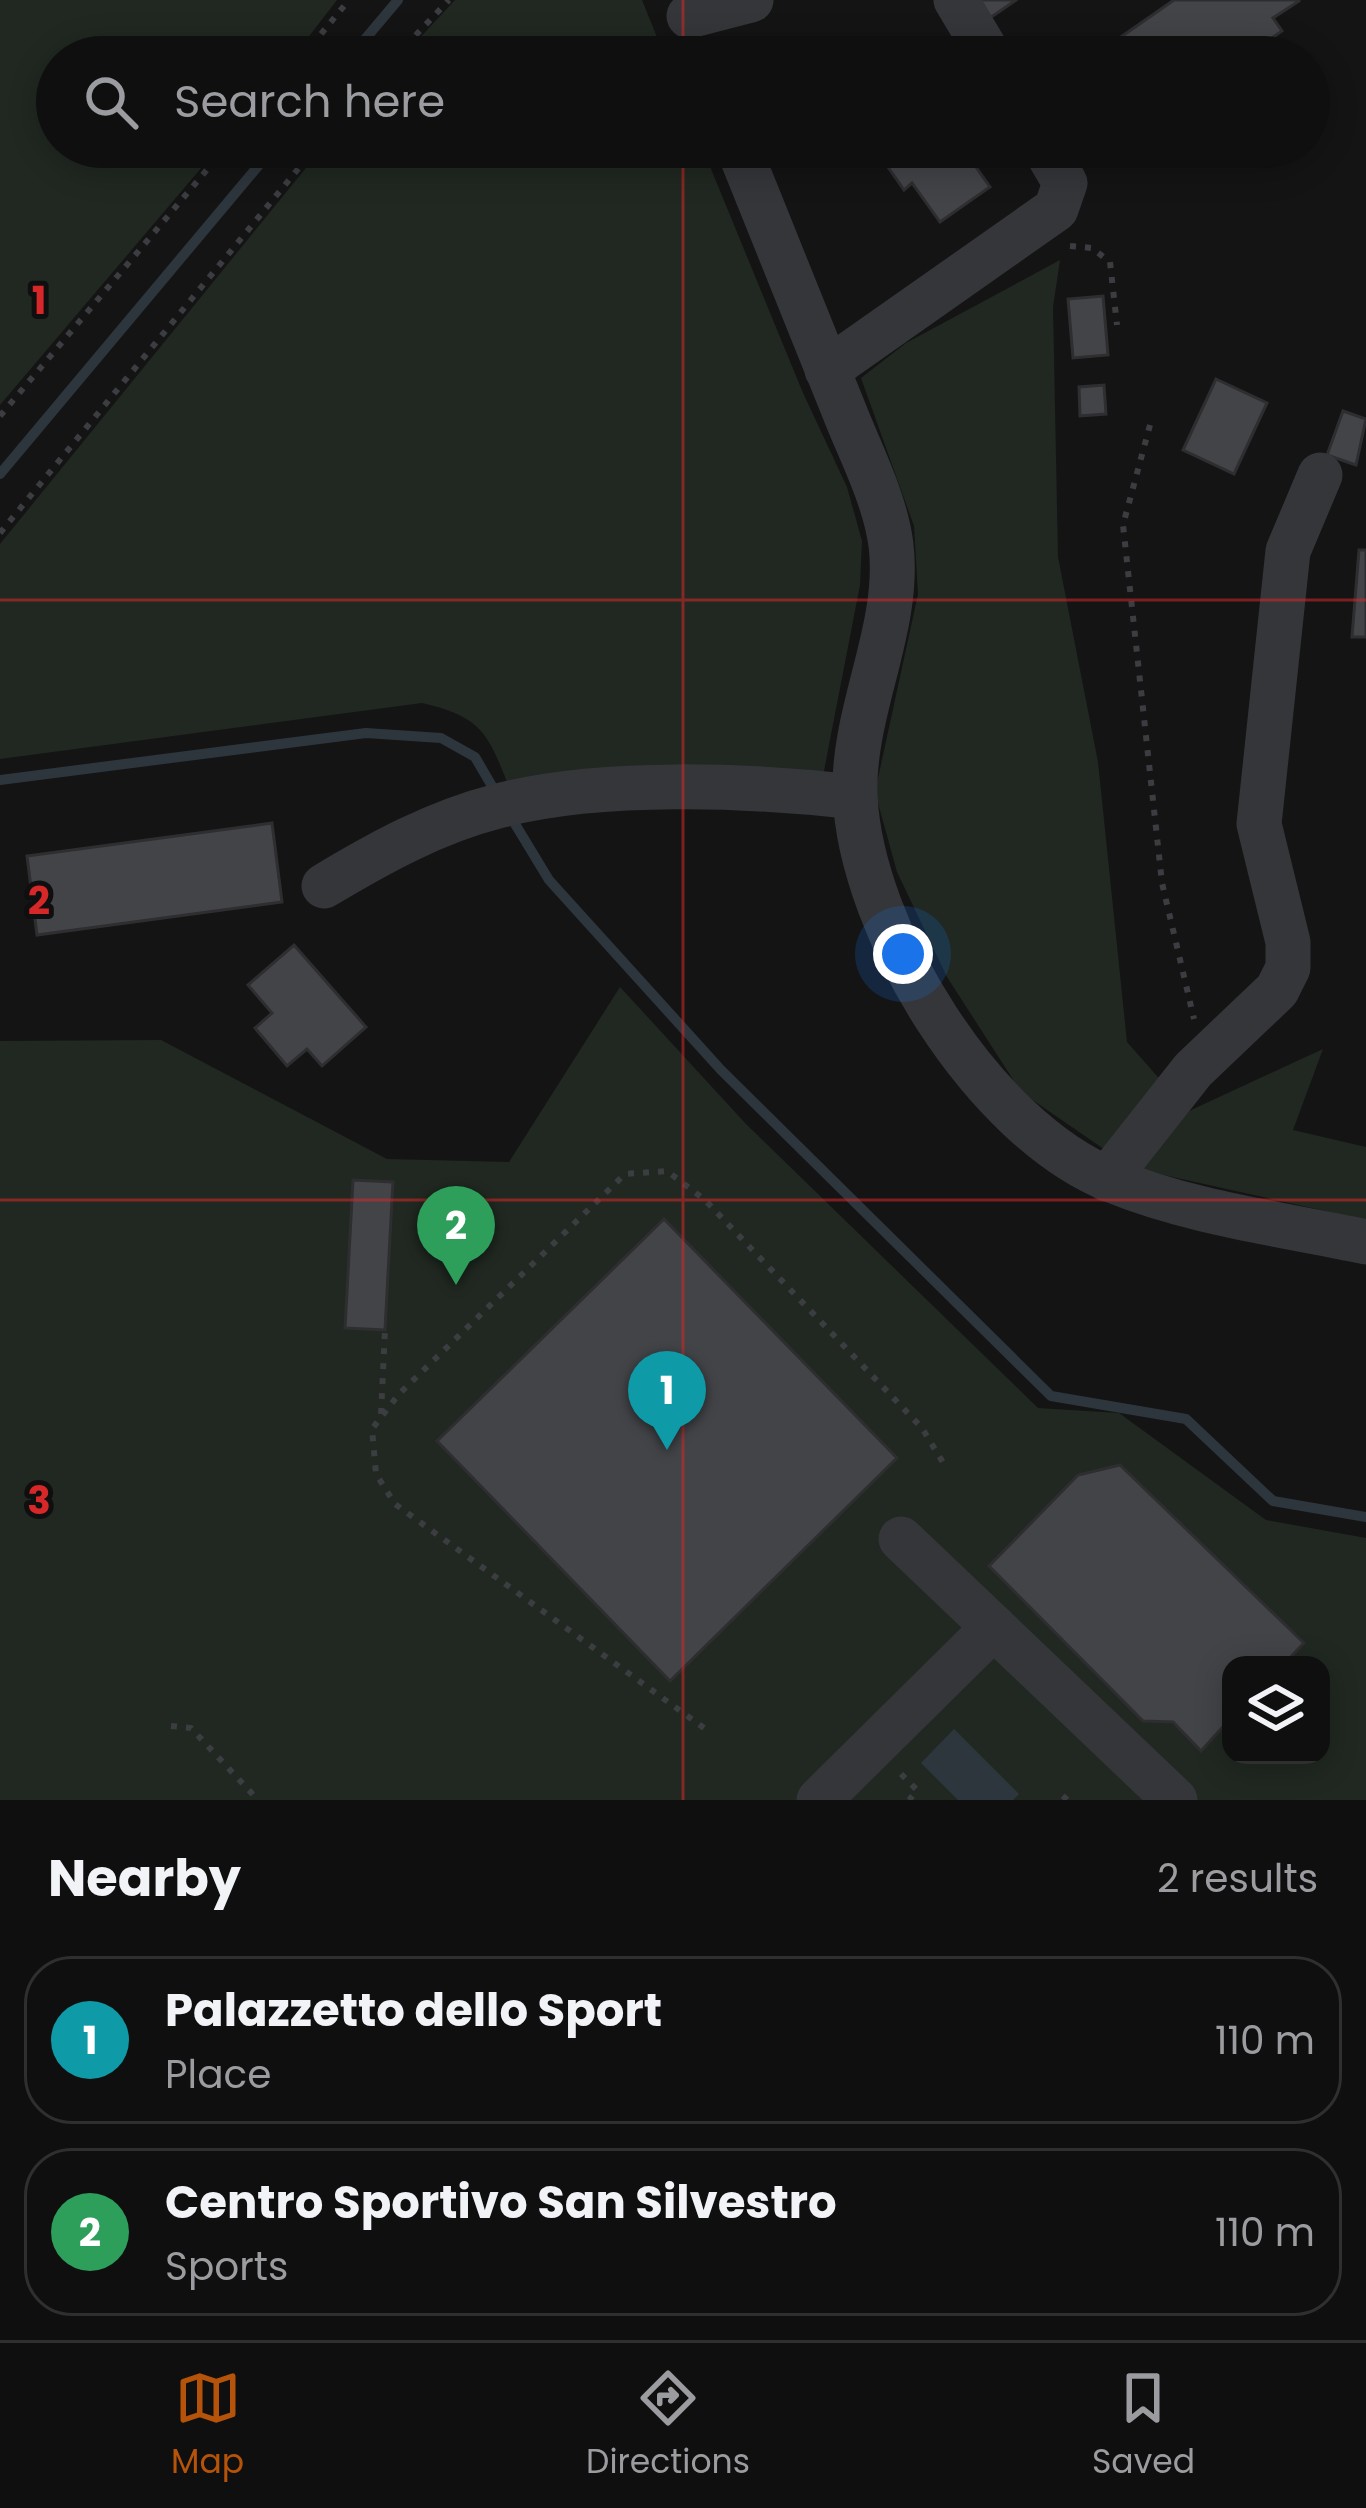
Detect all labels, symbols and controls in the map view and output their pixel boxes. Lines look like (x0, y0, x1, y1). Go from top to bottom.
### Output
search box (36, 36, 1330, 168)
icon: search (78, 69, 144, 135)
text: Search here (174, 70, 445, 133)
text: 1 (32, 273, 46, 328)
text: 2 (28, 873, 50, 928)
your location (873, 924, 933, 984)
pin: 2 (417, 1186, 495, 1285)
pin: 1 (628, 1351, 706, 1450)
text: 3 (27, 1473, 51, 1528)
map controls (1222, 1656, 1330, 1764)
button: layers (1222, 1656, 1330, 1764)
text: Nearby (48, 1842, 241, 1914)
text: 2 results (1157, 1851, 1318, 1906)
text: Palazzetto dello Sport (165, 1979, 662, 2042)
text: 1 (83, 2013, 97, 2068)
text: 110 m (1215, 2013, 1315, 2068)
text: Place (165, 2047, 271, 2102)
text: Centro Sportivo San Silvestro (165, 2171, 837, 2234)
text: 2 (79, 2205, 101, 2260)
text: 110 m (1215, 2205, 1315, 2260)
text: Sports (165, 2239, 288, 2294)
tab: Map (171, 2365, 244, 2487)
tab: Directions (586, 2365, 750, 2487)
tab: Saved (1092, 2365, 1195, 2487)

